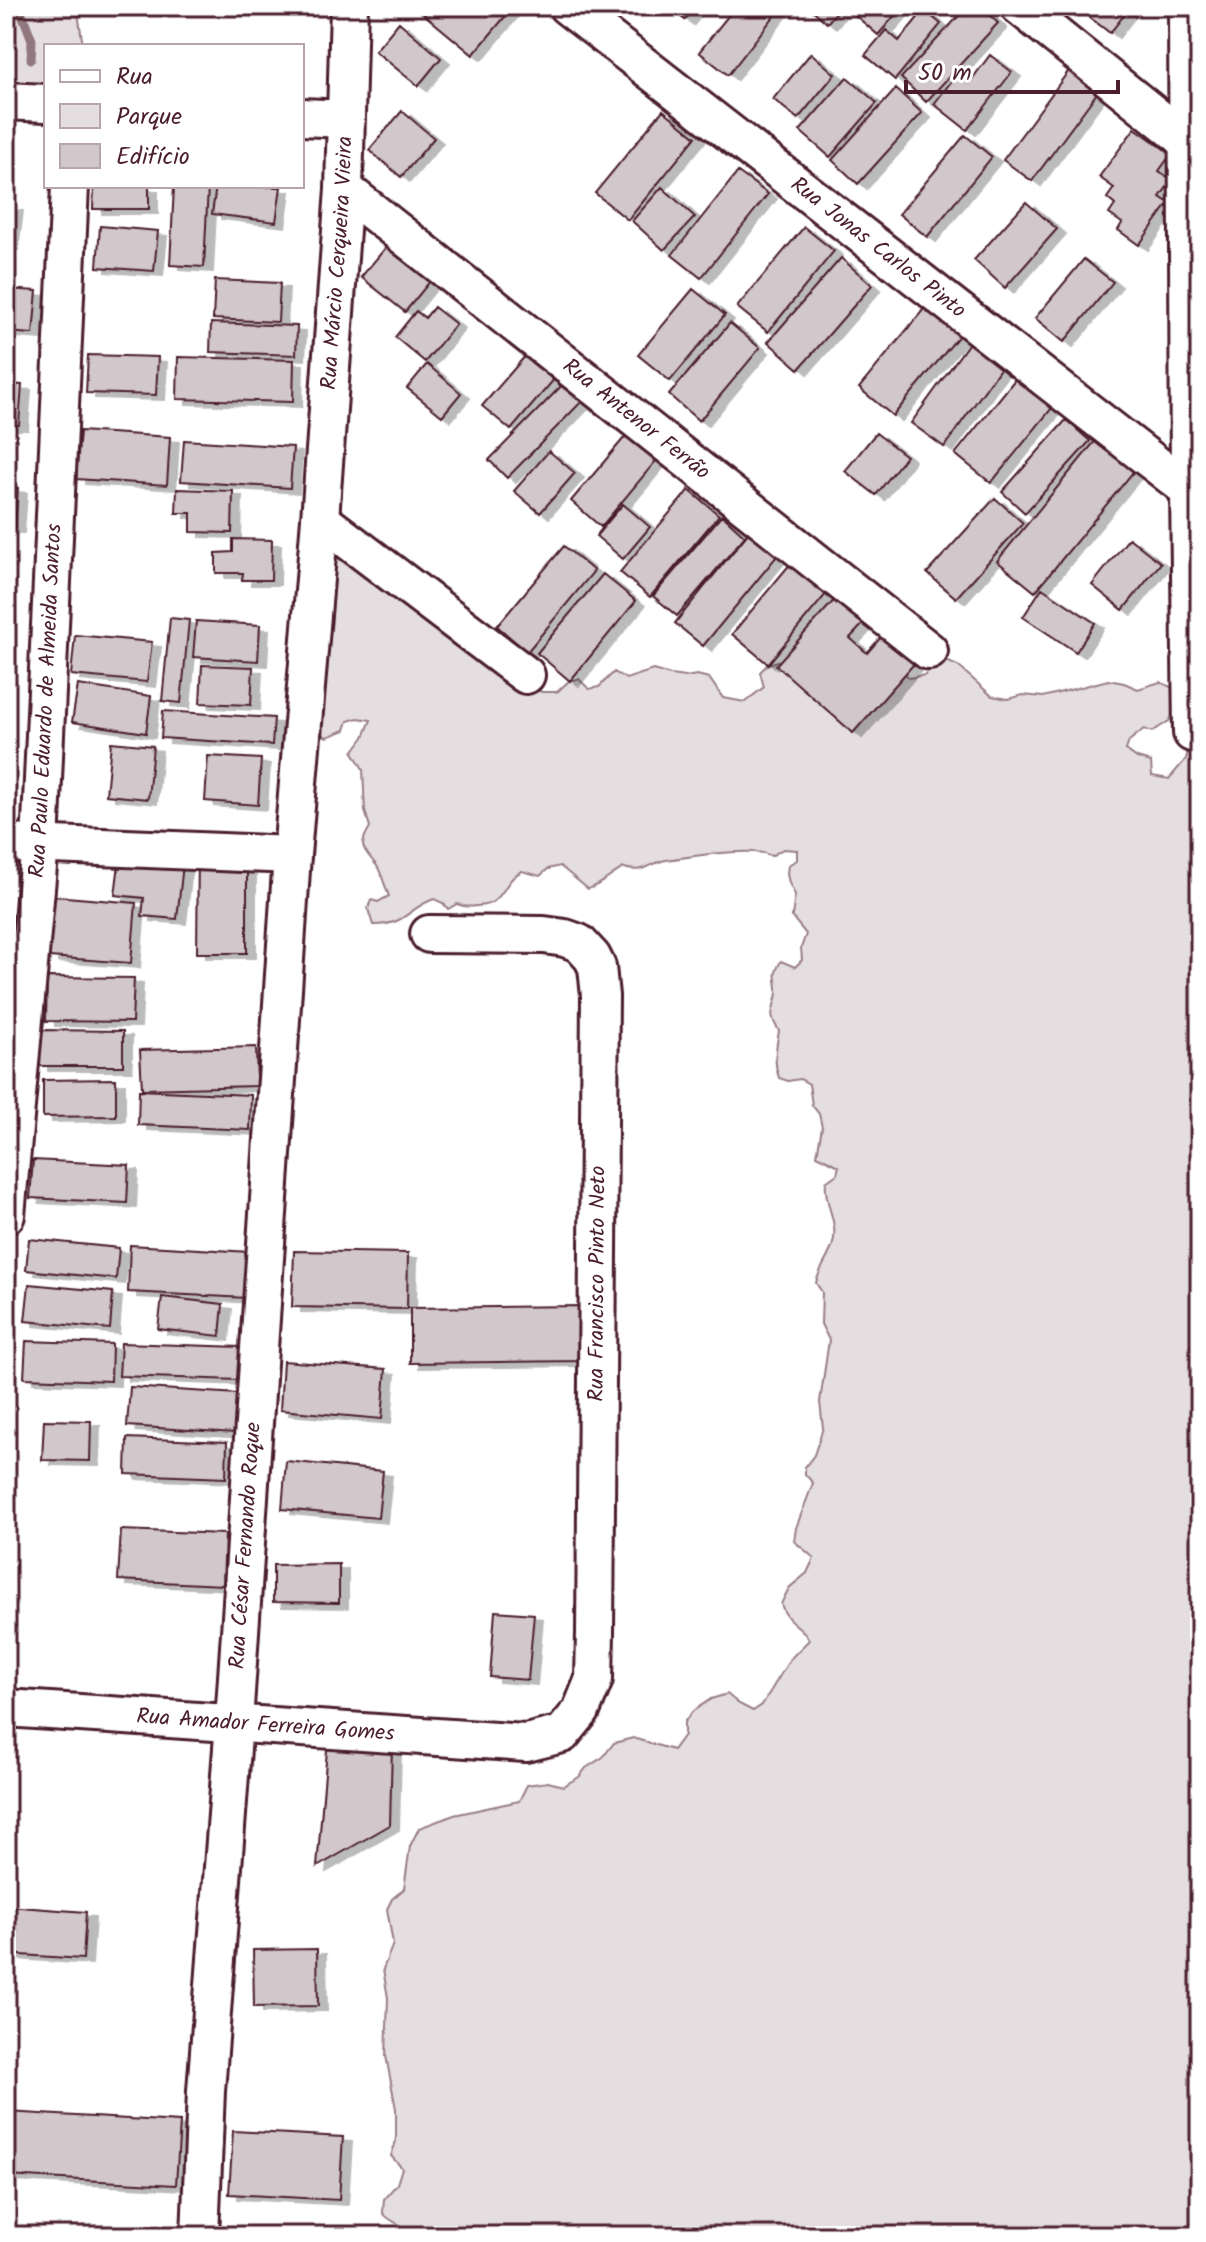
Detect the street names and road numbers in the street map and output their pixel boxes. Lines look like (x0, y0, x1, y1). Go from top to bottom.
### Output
street label: Rua Márcio Cerqueira Vieira (312, 136, 363, 391)
street label: Rua Jonas Carlos Pinto (782, 168, 974, 328)
street label: Rua Antenor Ferrão (554, 350, 718, 489)
street label: Rua Paulo Eduardo de Almeida Santos (20, 522, 72, 879)
street label: Rua Francisco Pinto Neto (579, 1165, 616, 1402)
street label: Rua César Fernando Roque (220, 1421, 272, 1670)
street label: Rua Amador Ferreira Gomes (135, 1699, 396, 1752)

